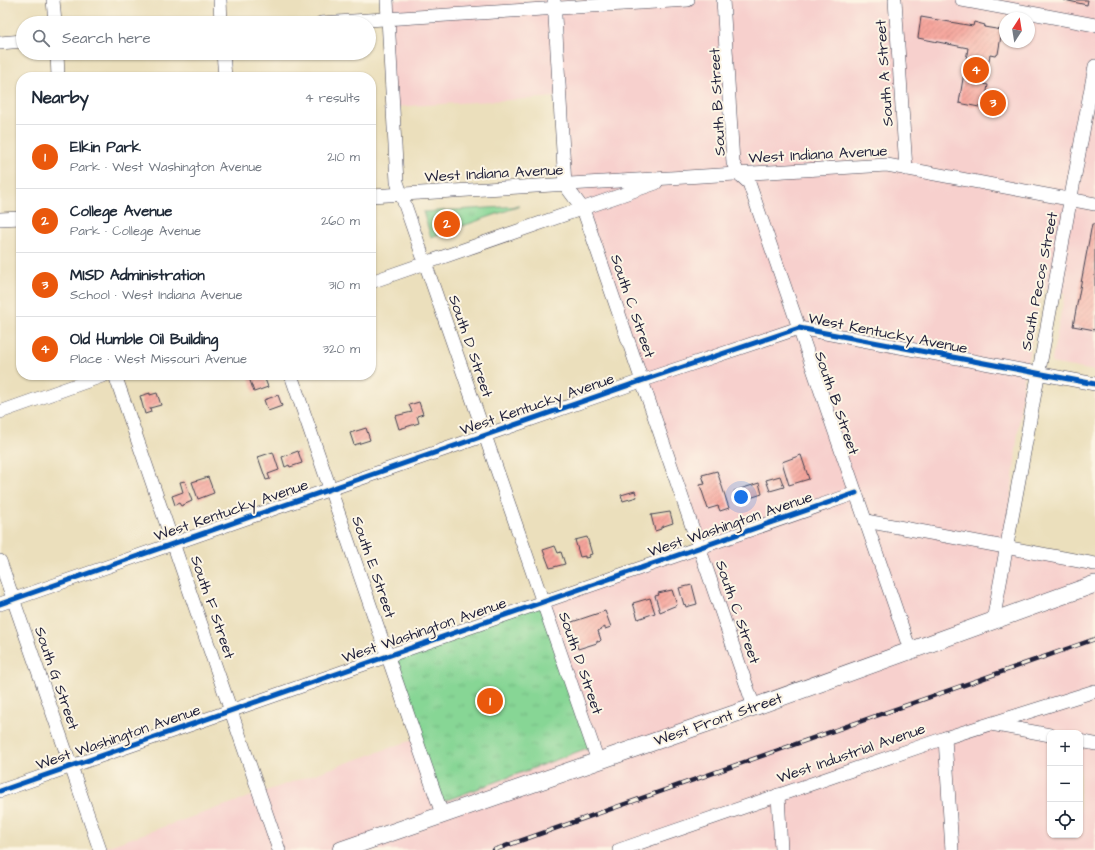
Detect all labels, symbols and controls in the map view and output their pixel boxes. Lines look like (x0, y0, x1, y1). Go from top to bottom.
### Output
north arrow (999, 12, 1035, 48)
search box (16, 16, 376, 60)
street label: South A Street (870, 19, 899, 127)
icon: search (30, 27, 52, 49)
text: Search here (62, 28, 151, 49)
street label: South B Street (704, 47, 731, 157)
pin: 4 (963, 55, 989, 85)
text: Nearby (32, 86, 89, 110)
pin: 3 (980, 88, 1006, 118)
text: 4 results (305, 89, 360, 107)
text: Elkin Park (70, 137, 141, 158)
street label: West Indiana Avenue (748, 140, 888, 169)
text: 1 (44, 148, 46, 166)
text: 210 m (327, 148, 360, 166)
text: Park · West Washington Avenue (70, 158, 262, 176)
street label: West Indiana Avenue (424, 159, 564, 188)
text: College Avenue (70, 201, 172, 222)
pin: 2 (434, 209, 460, 239)
street label: South Pecos Street (1016, 210, 1063, 352)
text: 2 (41, 212, 49, 230)
text: 260 m (321, 212, 360, 230)
text: Park · College Avenue (70, 222, 201, 240)
street label: South C Street (605, 252, 660, 361)
text: MISD Administration (70, 265, 205, 286)
text: 3 (42, 276, 48, 294)
text: 310 m (328, 276, 360, 294)
text: School · West Indiana Avenue (70, 286, 242, 304)
street label: South D Street (443, 292, 498, 400)
street label: West Kentucky Avenue (806, 308, 969, 360)
text: Old Humble Oil Building (70, 329, 218, 350)
text: 4 (41, 340, 49, 358)
text: 320 m (322, 340, 360, 358)
street label: South B Street (809, 349, 864, 458)
text: Place · West Missouri Avenue (70, 350, 247, 368)
street label: West Kentucky Avenue (457, 368, 617, 442)
street label: West Kentucky Avenue (151, 474, 311, 548)
street label: West Washington Avenue (645, 486, 816, 563)
your location (731, 487, 751, 507)
street label: South E Street (346, 513, 401, 621)
street label: South F Street (185, 553, 240, 662)
street label: South C Street (710, 558, 765, 667)
street label: West Washington Avenue (339, 592, 510, 669)
street label: South D Street (553, 609, 608, 717)
street label: South G Street (29, 624, 84, 733)
pin: 1 (477, 686, 503, 716)
street label: West Front Street (651, 688, 785, 751)
street label: West Washington Avenue (33, 699, 204, 776)
street label: West Industrial Avenue (774, 718, 928, 789)
map controls (1047, 730, 1083, 838)
button: + (1047, 730, 1083, 766)
button: − (1047, 766, 1083, 802)
button: locate (1047, 802, 1083, 838)

